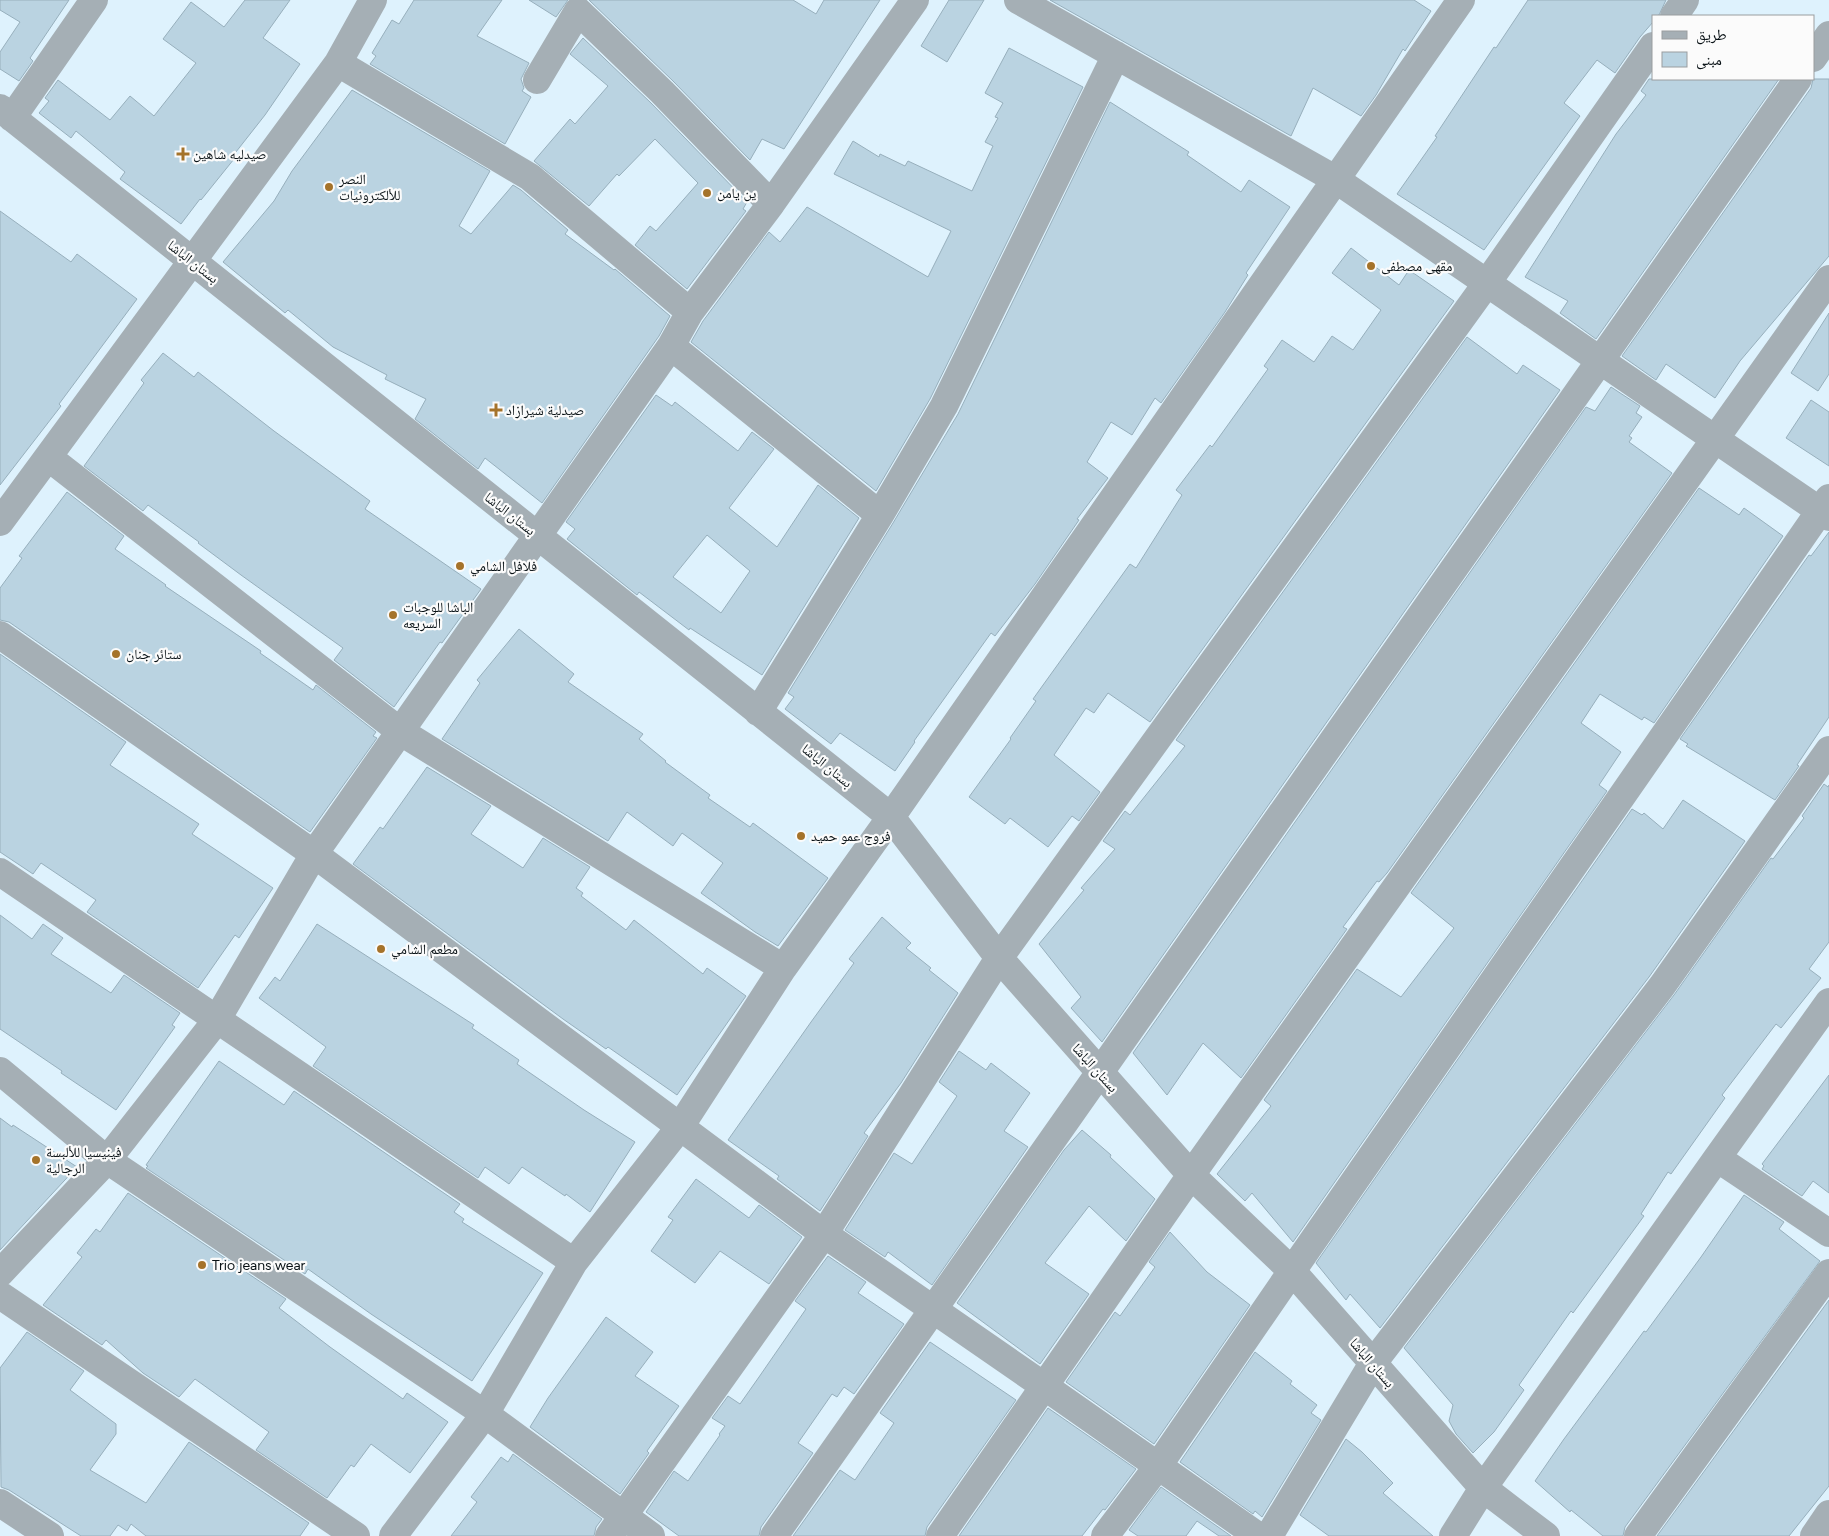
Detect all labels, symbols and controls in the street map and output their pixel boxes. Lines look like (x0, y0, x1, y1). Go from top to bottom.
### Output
legend (1652, 15, 1814, 80)
text: طريق (1696, 26, 1727, 45)
text: مبنى (1696, 51, 1722, 70)
place label: صيدليه شاهين (193, 146, 267, 163)
marker: صيدليه شاهين (177, 148, 189, 160)
place label: النصر للألكترونيات (338, 171, 400, 204)
marker: النصر للألكترونيات (323, 181, 335, 193)
place label: ين يامن (717, 185, 757, 202)
marker: ين يامن (701, 187, 713, 199)
street label: بستان الباشا (164, 237, 222, 287)
place label: مقهى مصطفى (1381, 258, 1452, 275)
marker: مقهى مصطفى (1365, 260, 1377, 272)
place label: صيدلية شيرازاد (506, 402, 584, 419)
marker: صيدلية شيرازاد (490, 404, 502, 416)
street label: بستان الباشا (481, 489, 539, 539)
place label: فلافل الشامي (470, 558, 537, 577)
marker: فلافل الشامي (454, 560, 466, 572)
place label: الباشا للوجبات السريعه (403, 599, 473, 632)
marker: الباشا للوجبات السريعه (387, 609, 399, 621)
place label: ستائر جنان (126, 646, 182, 663)
marker: ستائر جنان (110, 648, 122, 660)
street label: بستان الباشا (798, 740, 856, 792)
place label: فروج عمو حميد (811, 828, 891, 846)
marker: فروج عمو حميد (795, 830, 807, 842)
place label: مطعم الشامي (391, 941, 458, 960)
marker: مطعم الشامي (375, 943, 387, 955)
street label: بستان الباشا (1069, 1040, 1122, 1096)
place label: فينيسيا للألبسة الرجالية (46, 1144, 122, 1177)
marker: فينيسيا للألبسة الرجالية (30, 1154, 42, 1166)
place label: Trio jeans wear (212, 1257, 306, 1274)
marker: Trio jeans wear (196, 1259, 208, 1271)
street label: بستان الباشا (1346, 1335, 1398, 1391)

